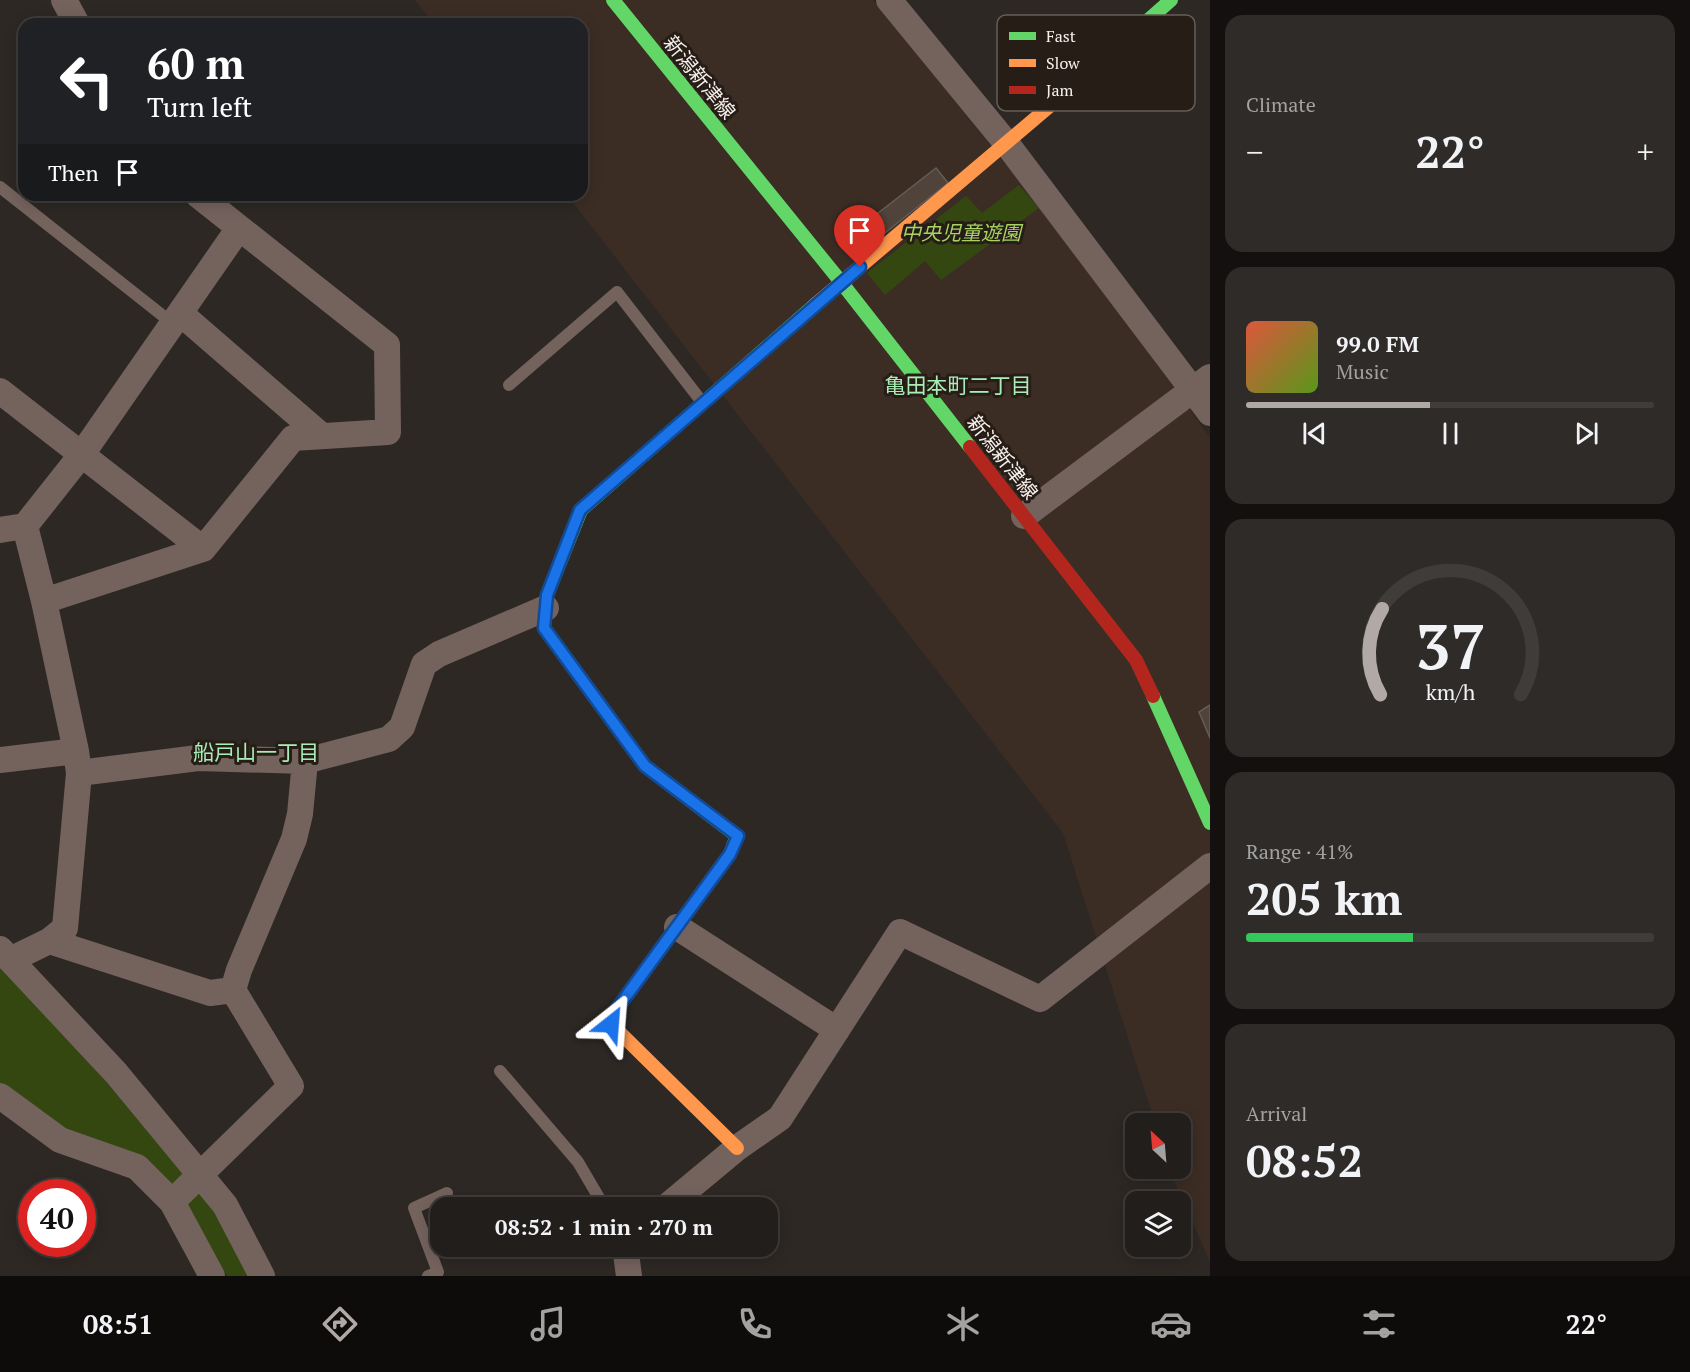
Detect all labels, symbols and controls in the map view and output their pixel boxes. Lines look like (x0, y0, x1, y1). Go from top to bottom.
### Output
legend (997, 15, 1195, 111)
text: Fast (1046, 25, 1076, 47)
street label: 新潟新津線 (658, 30, 742, 124)
text: 60 m (147, 35, 245, 91)
icon: left (48, 42, 126, 120)
text: Slow (1046, 52, 1080, 74)
text: Jam (1046, 79, 1074, 101)
text: Turn left (147, 89, 252, 125)
text: Climate (1246, 91, 1316, 118)
text: 22° (1415, 121, 1485, 181)
text: − (1246, 130, 1264, 173)
text: + (1636, 130, 1654, 173)
icon: arrive (111, 156, 144, 189)
text: Then (48, 158, 99, 187)
pin (834, 205, 885, 267)
icon: arrive (843, 214, 876, 247)
park label: 中央児童遊園 (901, 219, 1024, 246)
text: 99.0 FM (1336, 329, 1419, 358)
text: Music (1336, 358, 1389, 385)
district label: 亀田本町二丁目 (885, 371, 1032, 399)
street label: 新潟新津線 (962, 409, 1044, 505)
icon: previous (1298, 417, 1331, 450)
icon: pause (1434, 417, 1467, 450)
icon: next (1570, 417, 1603, 450)
text: 37 (1415, 604, 1485, 687)
text: km/h (1425, 678, 1475, 706)
district label: 船戸山一丁目 (193, 738, 319, 766)
text: Range · 41% (1246, 838, 1353, 865)
text: 205 km (1246, 868, 1402, 928)
position arrow (579, 992, 643, 1056)
text: Arrival (1246, 1100, 1307, 1127)
north arrow (1125, 1113, 1191, 1179)
map controls (1125, 1113, 1191, 1257)
text: 08:52 (1246, 1130, 1363, 1190)
speed limit sign: 40 (18, 1179, 96, 1257)
button: layers (1125, 1191, 1191, 1257)
text: 08:52 · 1 min · 270 m (495, 1212, 713, 1241)
icon: directions (319, 1303, 361, 1345)
icon: music (527, 1303, 569, 1345)
icon: phone (734, 1303, 776, 1345)
icon: climate (942, 1303, 984, 1345)
icon: car (1150, 1303, 1192, 1345)
icon: filters (1358, 1303, 1400, 1345)
text: 08:51 (83, 1306, 153, 1342)
text: 22° (1565, 1306, 1607, 1342)

